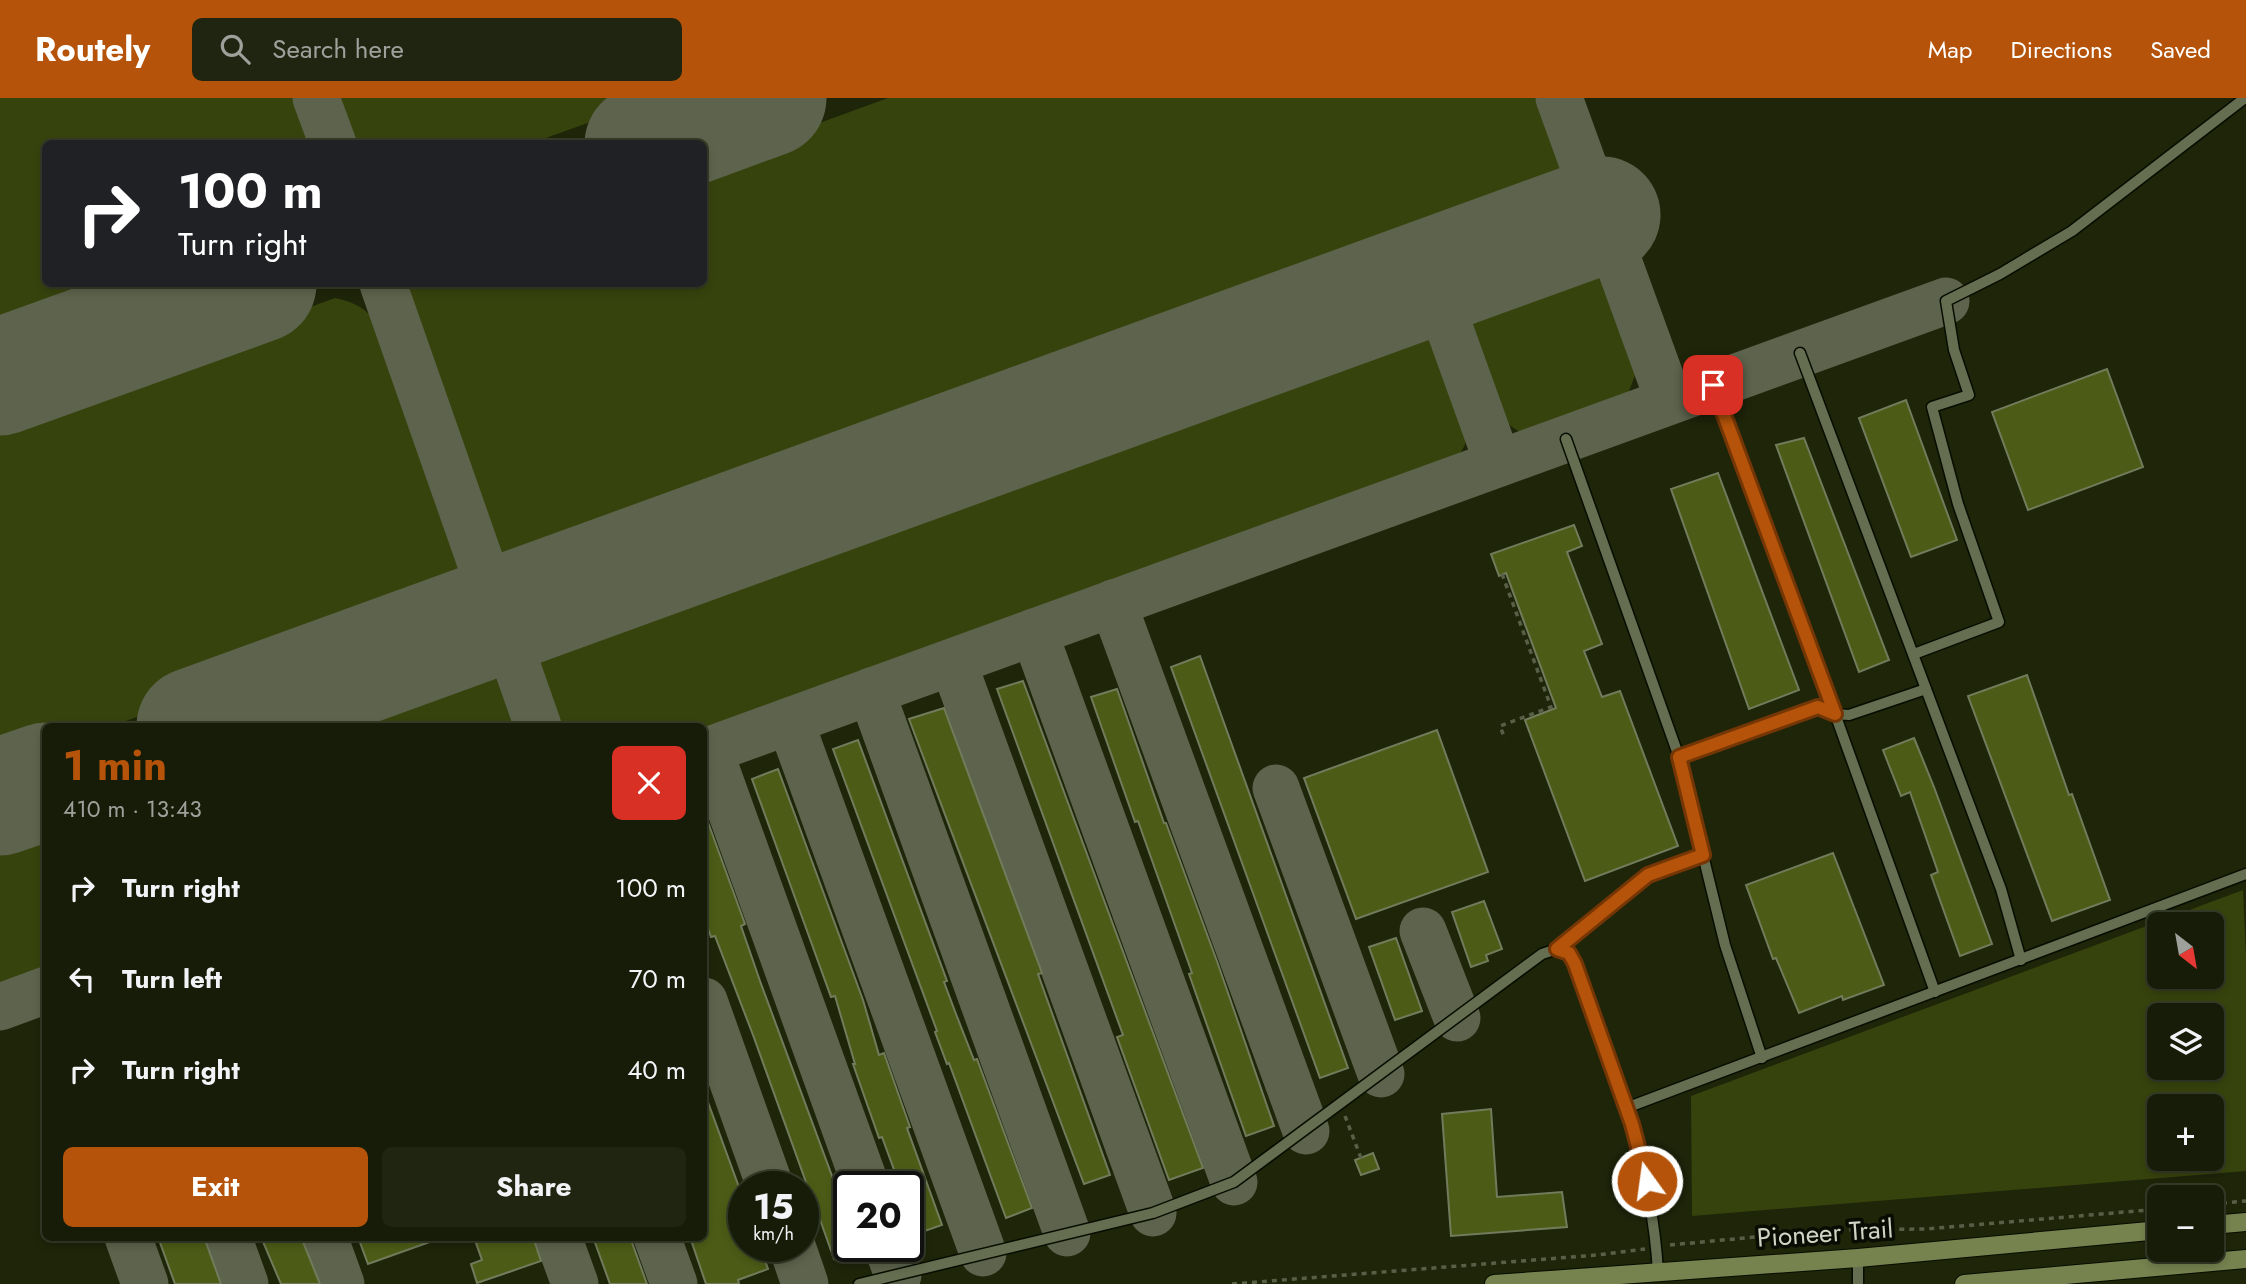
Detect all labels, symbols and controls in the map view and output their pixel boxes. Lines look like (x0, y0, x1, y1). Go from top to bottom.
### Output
search box (192, 18, 682, 81)
text: Routely (35, 26, 150, 73)
icon: search (216, 30, 254, 68)
text: Search here (272, 30, 404, 68)
text: Map (1928, 32, 1973, 67)
text: Directions (2011, 32, 2112, 67)
text: Saved (2150, 32, 2211, 67)
text: 100 m (178, 156, 323, 226)
icon: right (63, 168, 154, 259)
text: Turn right (178, 221, 307, 267)
pin (1683, 355, 1743, 415)
icon: arrive (1694, 366, 1732, 404)
text: 1 min (63, 735, 167, 796)
button: close (612, 746, 686, 820)
text: 410 m · 13:43 (63, 792, 202, 826)
icon: right (63, 869, 101, 907)
text: Turn right (122, 869, 240, 907)
text: 100 m (615, 869, 686, 907)
north arrow (2147, 912, 2224, 989)
map controls (2147, 912, 2224, 1262)
icon: left (63, 960, 101, 998)
text: Turn left (122, 960, 222, 998)
text: 70 m (629, 960, 686, 998)
button: layers (2147, 1003, 2224, 1080)
icon: right (63, 1051, 101, 1089)
text: Turn right (122, 1051, 240, 1089)
text: 40 m (627, 1051, 686, 1089)
button: + (2147, 1094, 2224, 1171)
position arrow (1610, 1144, 1684, 1218)
button: Exit (63, 1147, 368, 1227)
button: Share (382, 1147, 686, 1227)
speed limit sign: 20 (833, 1171, 924, 1262)
text: 15 (753, 1182, 794, 1232)
button: − (2147, 1185, 2224, 1262)
street label: Pioneer Trail (1756, 1209, 1894, 1257)
text: km/h (753, 1221, 794, 1247)

